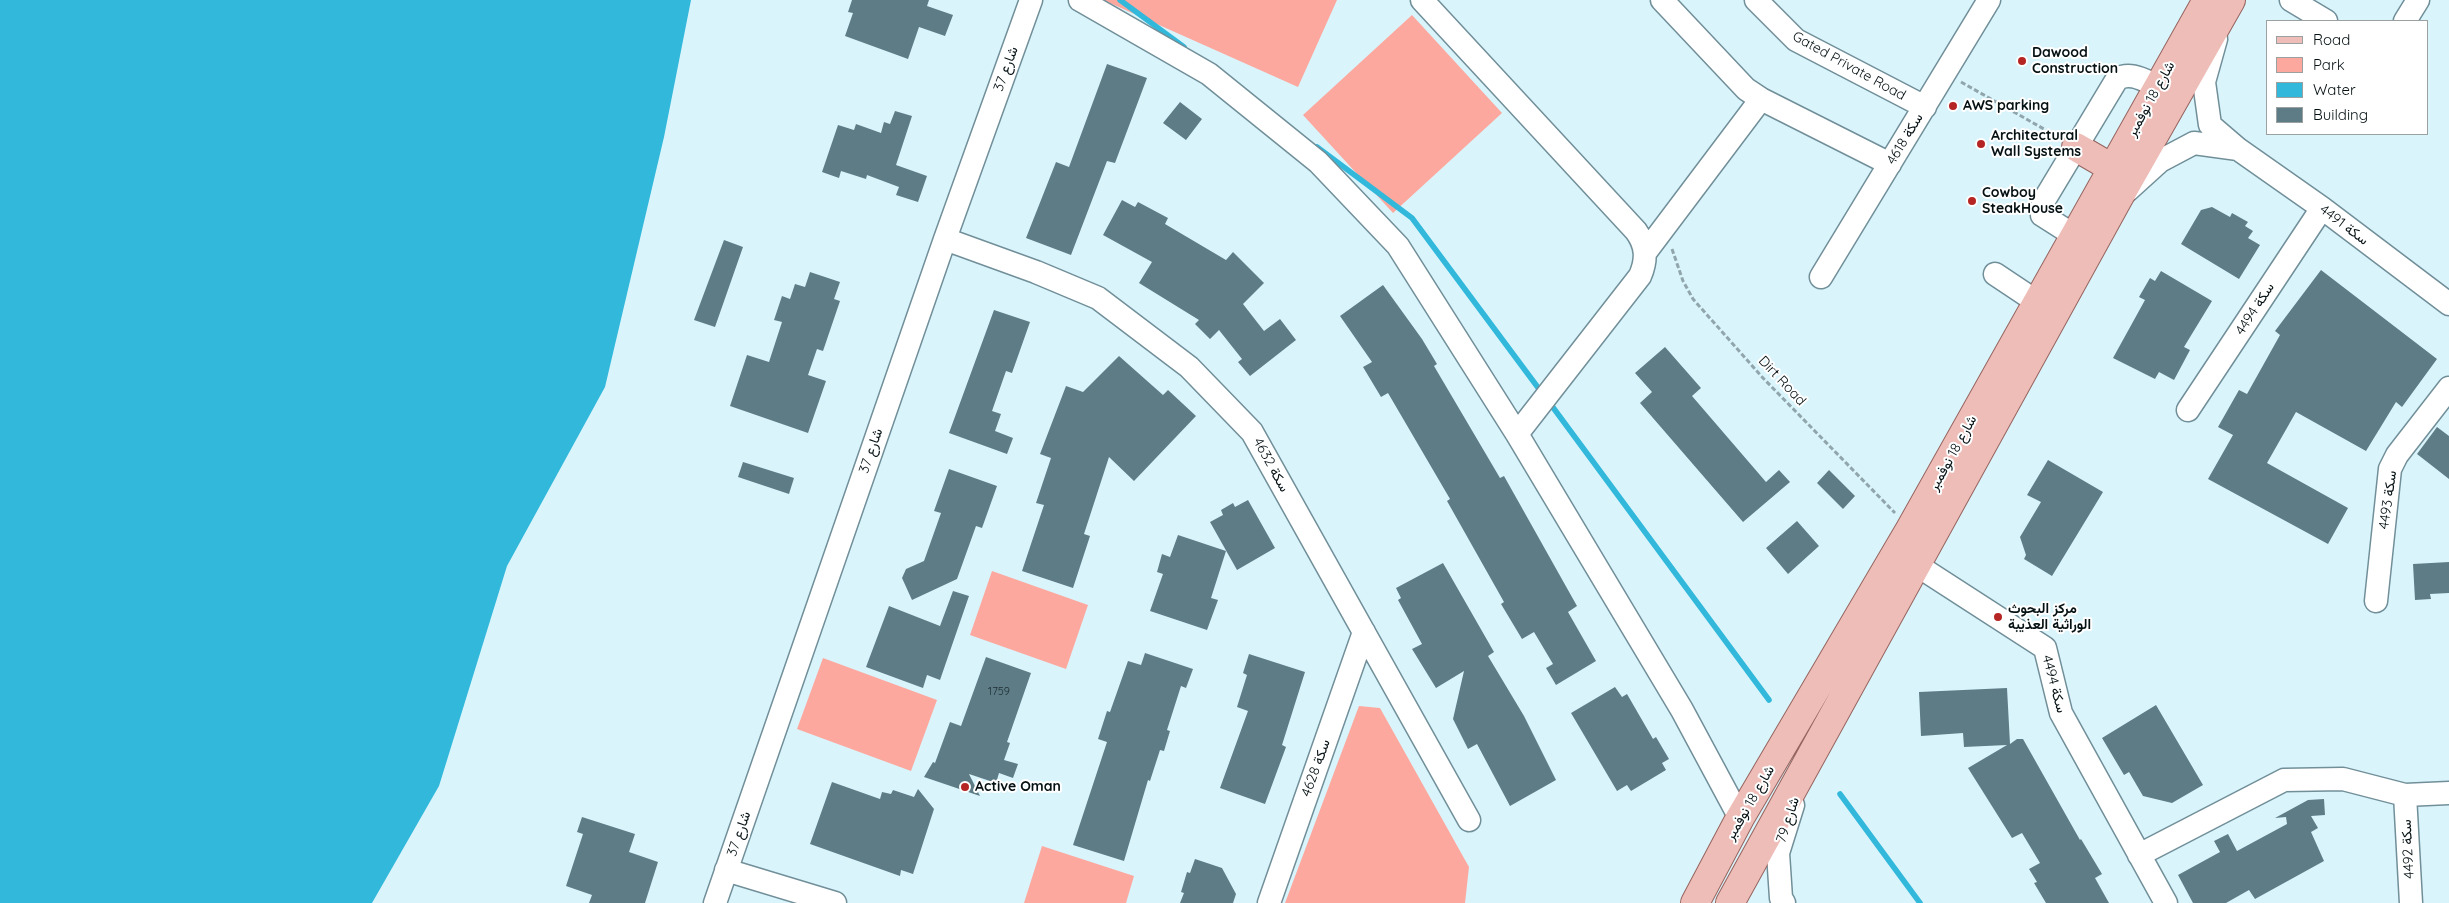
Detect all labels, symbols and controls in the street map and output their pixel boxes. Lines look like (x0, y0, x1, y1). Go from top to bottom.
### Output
legend (2266, 20, 2429, 135)
street label: Gated Private Road (1789, 28, 1909, 104)
text: Road (2313, 30, 2350, 49)
street label: شارع 37 (990, 44, 1022, 94)
place label: Dawood Construction (2032, 45, 2118, 78)
marker: Dawood Construction (2016, 55, 2028, 67)
text: Park (2313, 55, 2345, 74)
street label: شارع 18 نوفمبر (2123, 58, 2179, 140)
text: Water (2313, 80, 2356, 99)
place label: AWS parking (1963, 98, 2049, 114)
marker: AWS parking (1947, 100, 1959, 112)
text: Building (2313, 105, 2368, 124)
street label: سكة 4618 (1883, 110, 1927, 168)
place label: Architectural Wall Systems (1991, 128, 2081, 160)
marker: Architectural Wall Systems (1975, 138, 1987, 150)
place label: Cowboy SteakHouse (1982, 185, 2063, 218)
marker: Cowboy SteakHouse (1966, 195, 1978, 207)
street label: سكة 4491 (2316, 201, 2372, 249)
street label: سكة 4494 (2232, 280, 2278, 338)
street label: Dirt Road (1755, 353, 1809, 409)
street label: شارع 18 نوفمبر (1925, 412, 1981, 494)
street label: شارع 37 (855, 426, 887, 476)
street label: سكة 4632 (1249, 435, 1293, 495)
street label: سكة 4493 (2376, 470, 2400, 530)
place label: مركز البحوث الوراثية العذيبة (2008, 601, 2091, 634)
marker: مركز البحوث الوراثية العذيبة (1992, 611, 2004, 623)
street label: سكة 4494 (2038, 653, 2070, 715)
house number: 1759 (988, 685, 1010, 699)
street label: سكة 4628 (1298, 737, 1334, 799)
street label: شارع 18 نوفمبر (1722, 763, 1778, 843)
place label: Active Oman (975, 779, 1061, 795)
marker: Active Oman (959, 781, 971, 793)
street label: 79 شارع (1773, 795, 1803, 845)
street label: شارع 37 (723, 809, 755, 859)
street label: سكة 4492 (2398, 819, 2418, 879)

